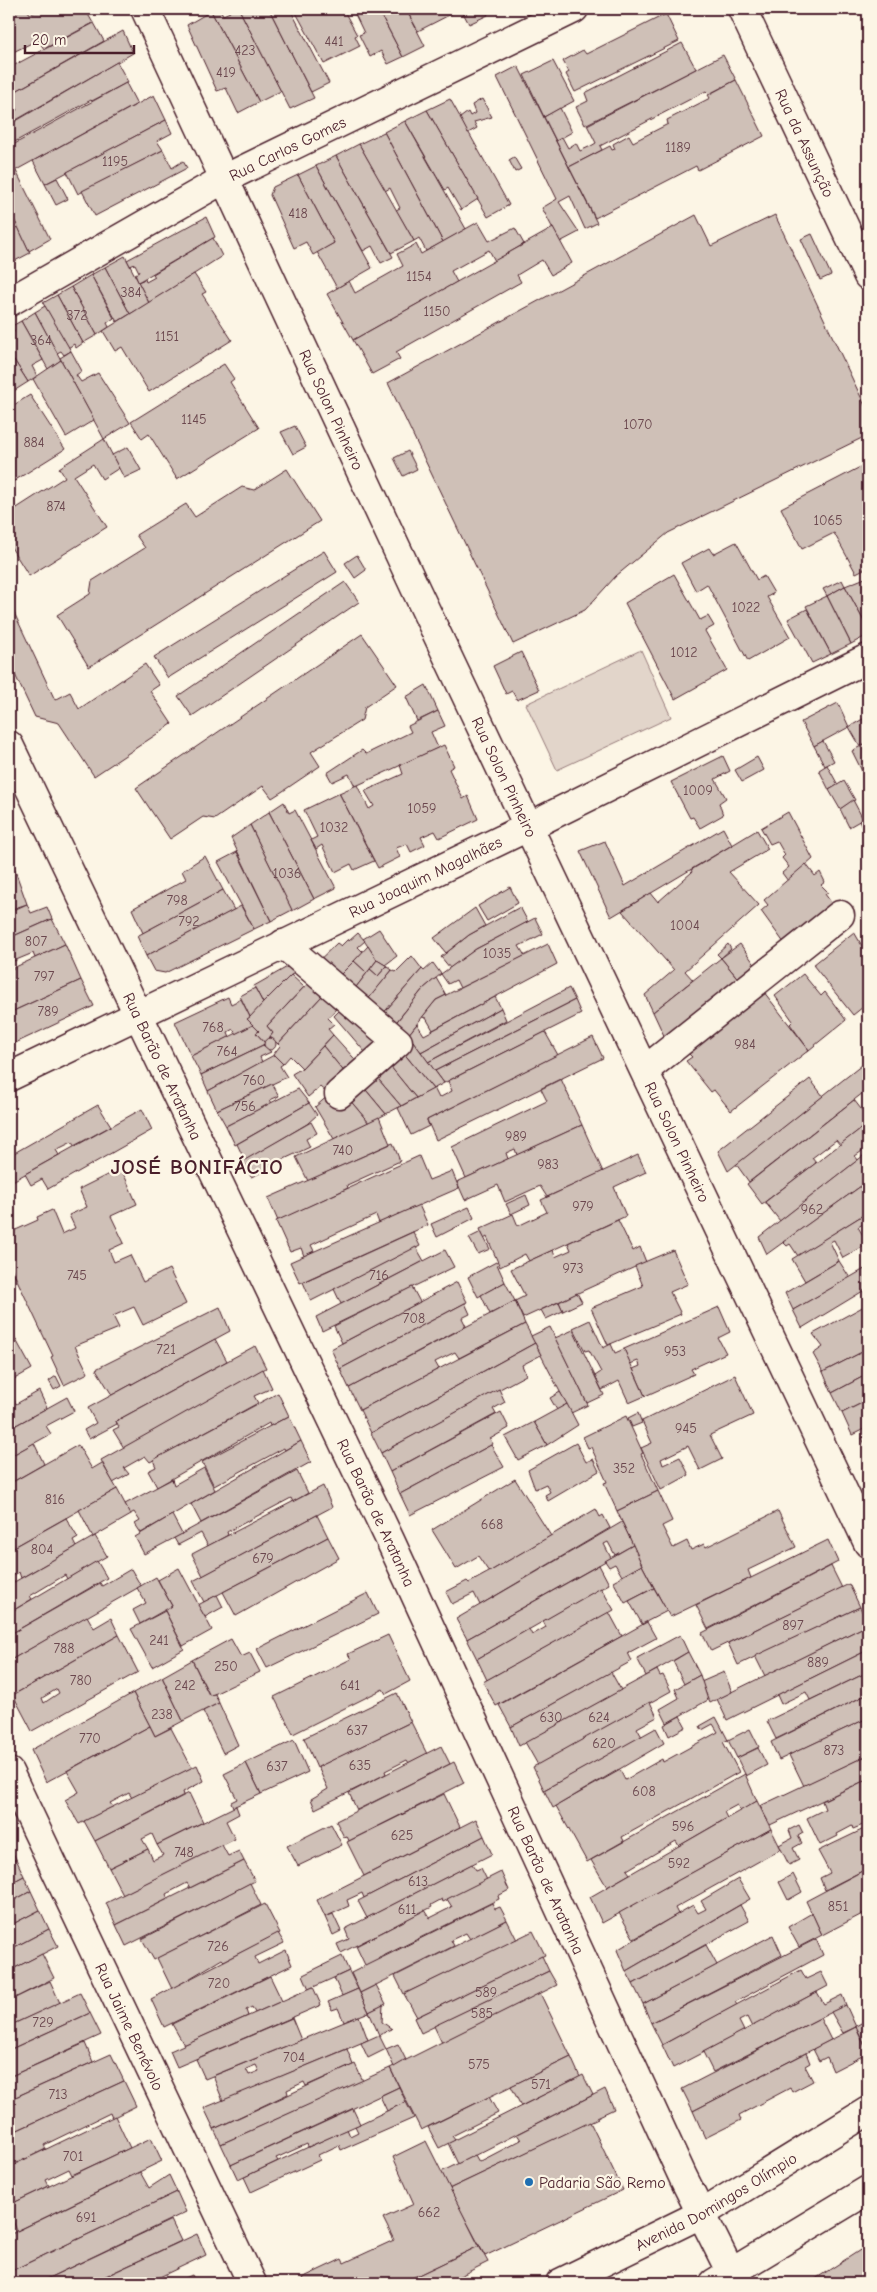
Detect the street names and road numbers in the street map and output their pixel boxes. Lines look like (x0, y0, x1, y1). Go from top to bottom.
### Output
street label: Rua da Assunção (771, 86, 837, 200)
street label: Rua Carlos Gomes (226, 113, 349, 185)
street label: Rua Solon Pinheiro (295, 347, 367, 473)
street label: Rua Solon Pinheiro (468, 714, 540, 840)
street label: Rua Joaquim Magalhães (346, 833, 505, 922)
street label: Rua Barão de Aratanha (119, 990, 205, 1143)
street label: Rua Solon Pinheiro (641, 1079, 713, 1205)
street label: Rua Barão de Aratanha (333, 1436, 418, 1590)
street label: Rua Barão de Aratanha (504, 1804, 587, 1958)
street label: Rua Jaime Benévolo (91, 1961, 167, 2094)
street label: Avenida Domingos Olímpio (632, 2149, 800, 2255)

